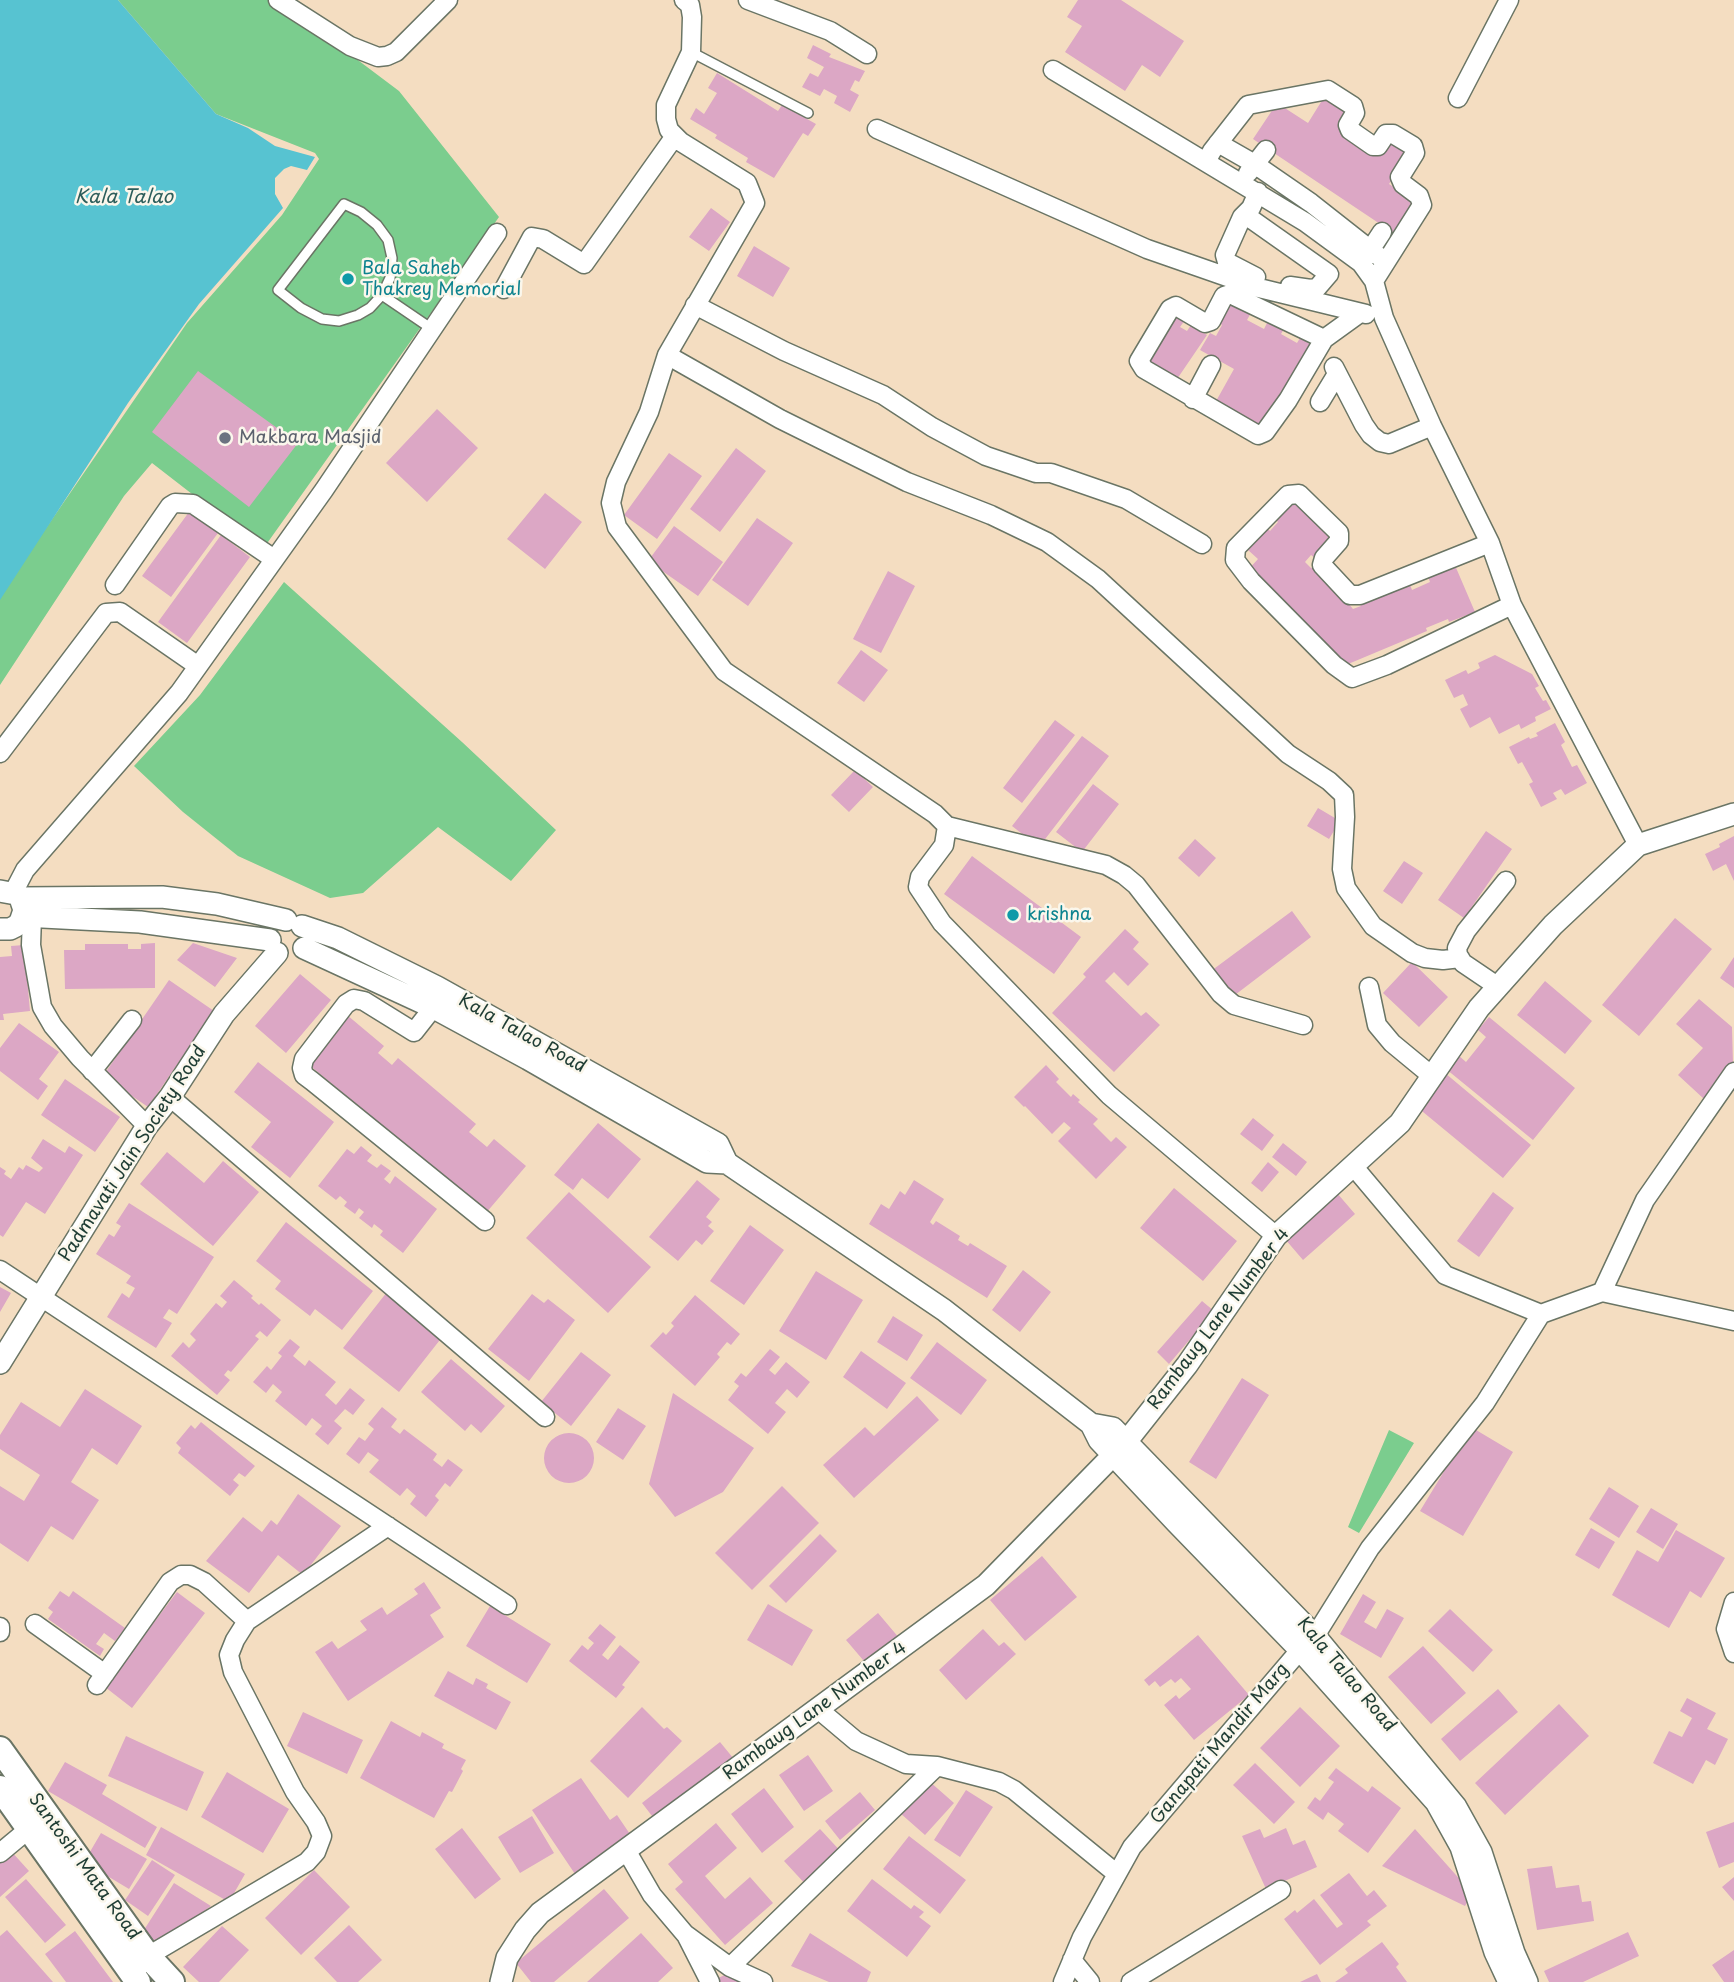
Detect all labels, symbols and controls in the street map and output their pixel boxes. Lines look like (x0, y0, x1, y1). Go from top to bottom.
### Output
water label: Kala Talao (75, 187, 173, 209)
place label: Bala Saheb Thakrey Memorial (362, 258, 521, 300)
marker: Bala Saheb Thakrey Memorial (340, 271, 356, 287)
place label: Makbara Masjid (239, 427, 382, 449)
marker: Makbara Masjid (217, 430, 233, 446)
place label: krishna (1027, 904, 1091, 926)
marker: krishna (1005, 907, 1021, 923)
street label: Kala Talao Road (454, 990, 590, 1078)
street label: Padmavati Jain Society Road (55, 1042, 211, 1266)
street label: Rambaug Lane Number 4 (1144, 1224, 1294, 1414)
street label: Kala Talao Road (1292, 1613, 1400, 1737)
street label: Rambaug Lane Number 4 (719, 1637, 911, 1785)
street label: Ganapati Mandir Marg (1146, 1659, 1294, 1829)
street label: Santoshi Mata Road (24, 1790, 144, 1944)

